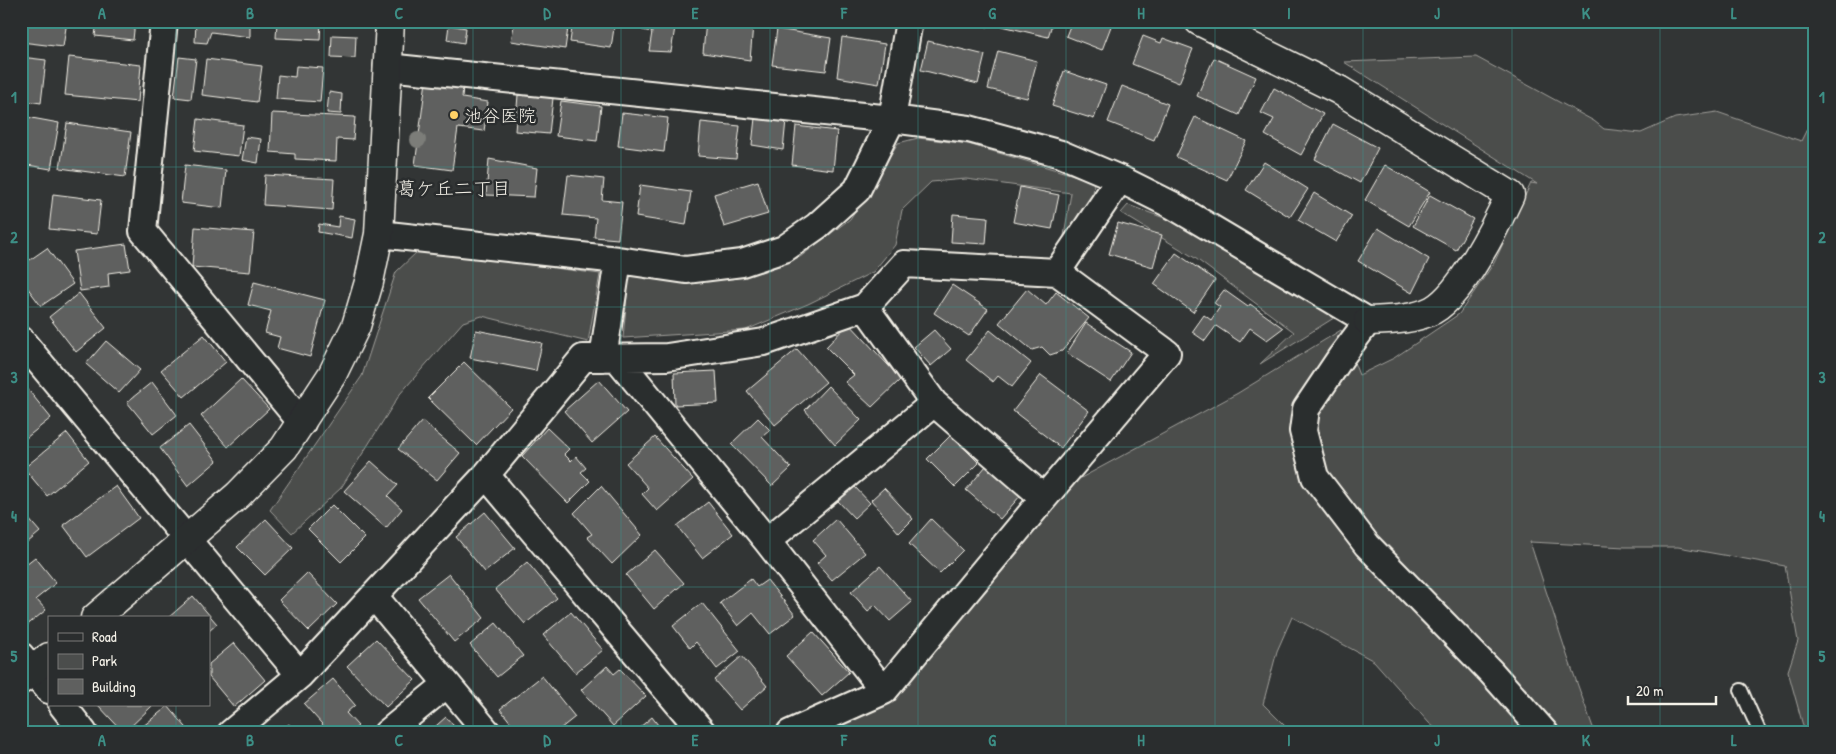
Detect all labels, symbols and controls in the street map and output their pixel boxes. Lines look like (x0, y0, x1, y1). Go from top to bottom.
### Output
text: A (98, 2, 106, 24)
text: B (246, 2, 254, 24)
text: C (395, 2, 404, 24)
text: D (543, 2, 551, 24)
text: E (691, 2, 699, 24)
text: F (840, 2, 848, 24)
text: G (988, 2, 996, 24)
text: H (1137, 2, 1145, 24)
text: I (1287, 2, 1291, 24)
text: J (1434, 2, 1440, 24)
text: K (1582, 2, 1591, 24)
text: L (1731, 2, 1737, 24)
text: 1 (11, 86, 17, 108)
text: 1 (1819, 86, 1825, 108)
place label: 池谷医院 (464, 103, 536, 128)
marker: 池谷医院 (448, 109, 460, 121)
district label: 葛ケ丘二丁目 (397, 175, 511, 201)
text: 2 (10, 226, 18, 248)
text: 2 (1818, 226, 1826, 248)
text: 3 (10, 366, 18, 388)
text: 3 (1818, 366, 1826, 388)
text: 4 (11, 505, 17, 527)
text: 4 (1819, 505, 1825, 527)
legend (48, 616, 210, 706)
text: Road (92, 626, 117, 647)
text: 5 (11, 645, 18, 667)
text: 5 (1819, 645, 1826, 667)
text: Park (92, 650, 117, 671)
scale bar (1628, 674, 1716, 706)
text: Building (92, 676, 136, 697)
text: 20 m (1636, 680, 1663, 701)
text: A (98, 729, 106, 751)
text: B (246, 729, 254, 751)
text: C (395, 729, 404, 751)
text: D (543, 729, 551, 751)
text: E (691, 729, 699, 751)
text: F (840, 729, 848, 751)
text: G (988, 729, 996, 751)
text: H (1137, 729, 1145, 751)
text: I (1287, 729, 1291, 751)
text: J (1434, 729, 1440, 751)
text: K (1582, 729, 1591, 751)
text: L (1731, 729, 1737, 751)

